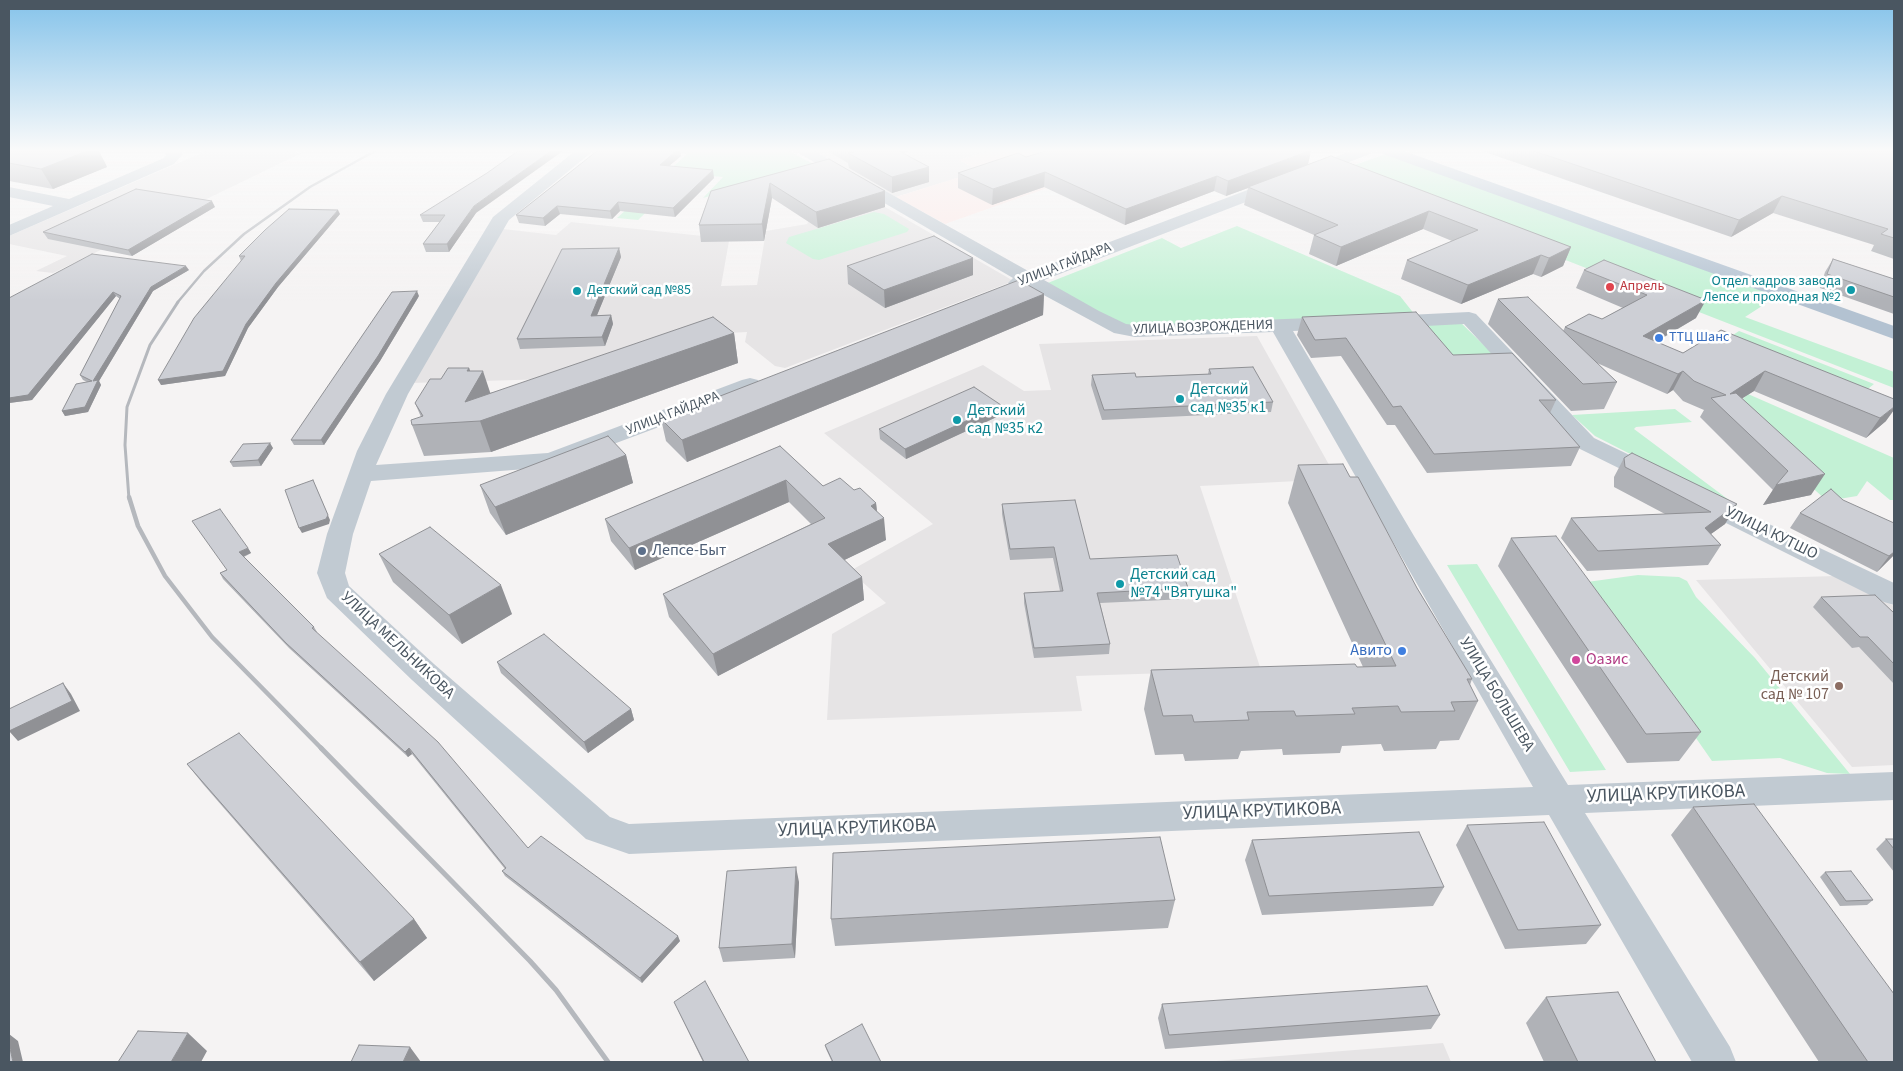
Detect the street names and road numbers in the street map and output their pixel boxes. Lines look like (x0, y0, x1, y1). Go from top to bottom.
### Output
street label: УЛИЦА ГАЙДАРА (1016, 240, 1114, 290)
street label: УЛИЦА ВОЗРОЖДЕНИЯ (1133, 317, 1273, 339)
street label: УЛИЦА ГАЙДАРА (624, 389, 722, 439)
street label: УЛИЦА КУТШО (1722, 503, 1820, 565)
street label: УЛИЦА МЕЛЬНИКОВА (336, 588, 458, 704)
street label: УЛИЦА БОЛЬШЕВА (1454, 635, 1538, 755)
street label: УЛИЦА КРУТИКОВА (1587, 781, 1745, 809)
street label: УЛИЦА КРУТИКОВА (1183, 798, 1341, 826)
street label: УЛИЦА КРУТИКОВА (778, 815, 936, 843)

